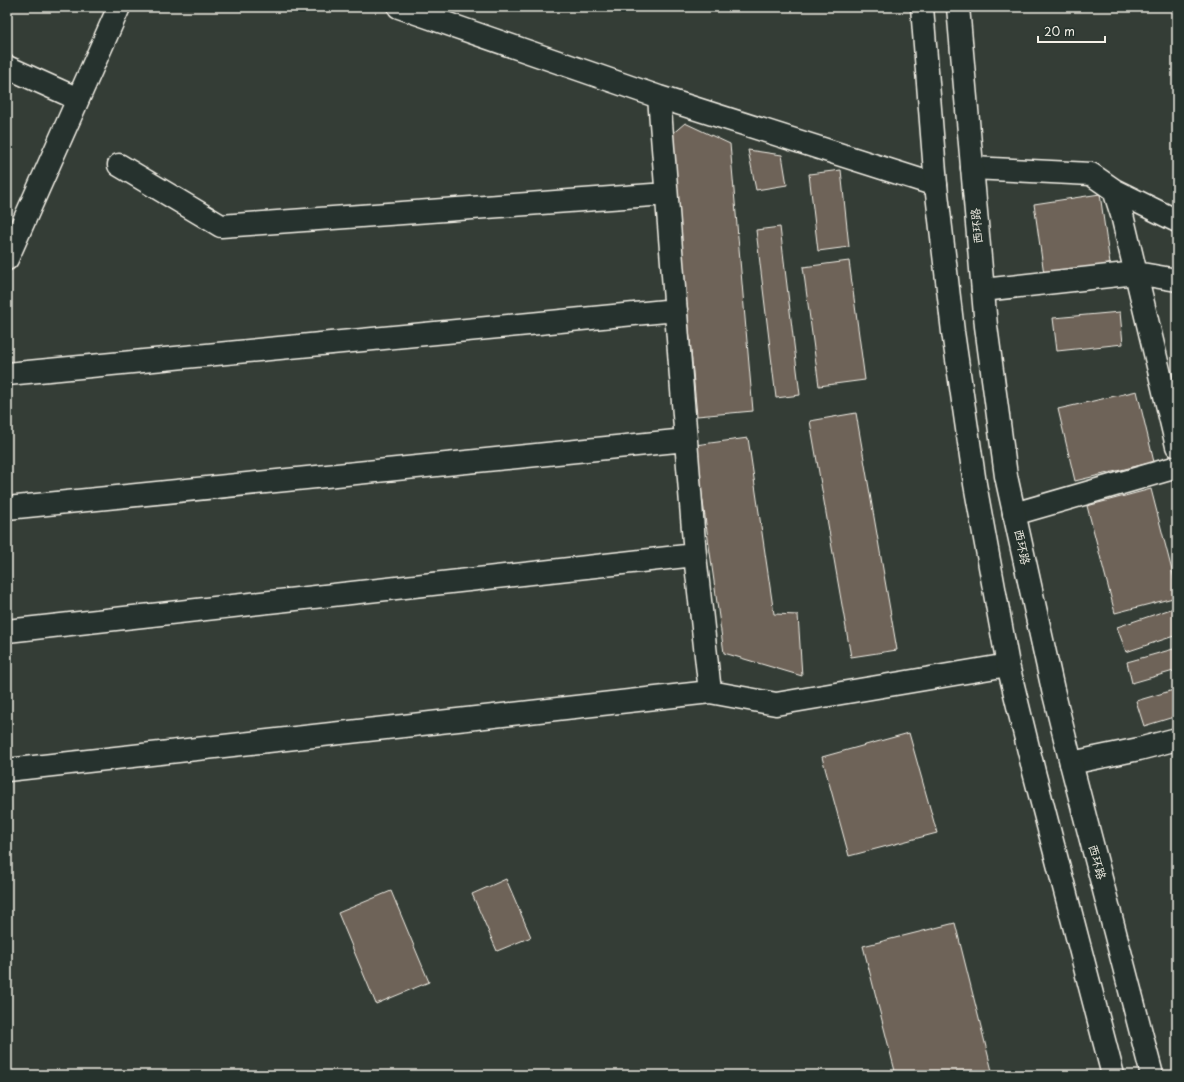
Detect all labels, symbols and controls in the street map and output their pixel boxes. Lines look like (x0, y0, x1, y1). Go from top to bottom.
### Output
scale bar (1038, 18, 1105, 44)
text: 20 m (1044, 22, 1075, 40)
street label: 西环路 (965, 207, 987, 245)
street label: 西环路 (1010, 527, 1036, 566)
street label: 西环路 (1085, 842, 1111, 881)

